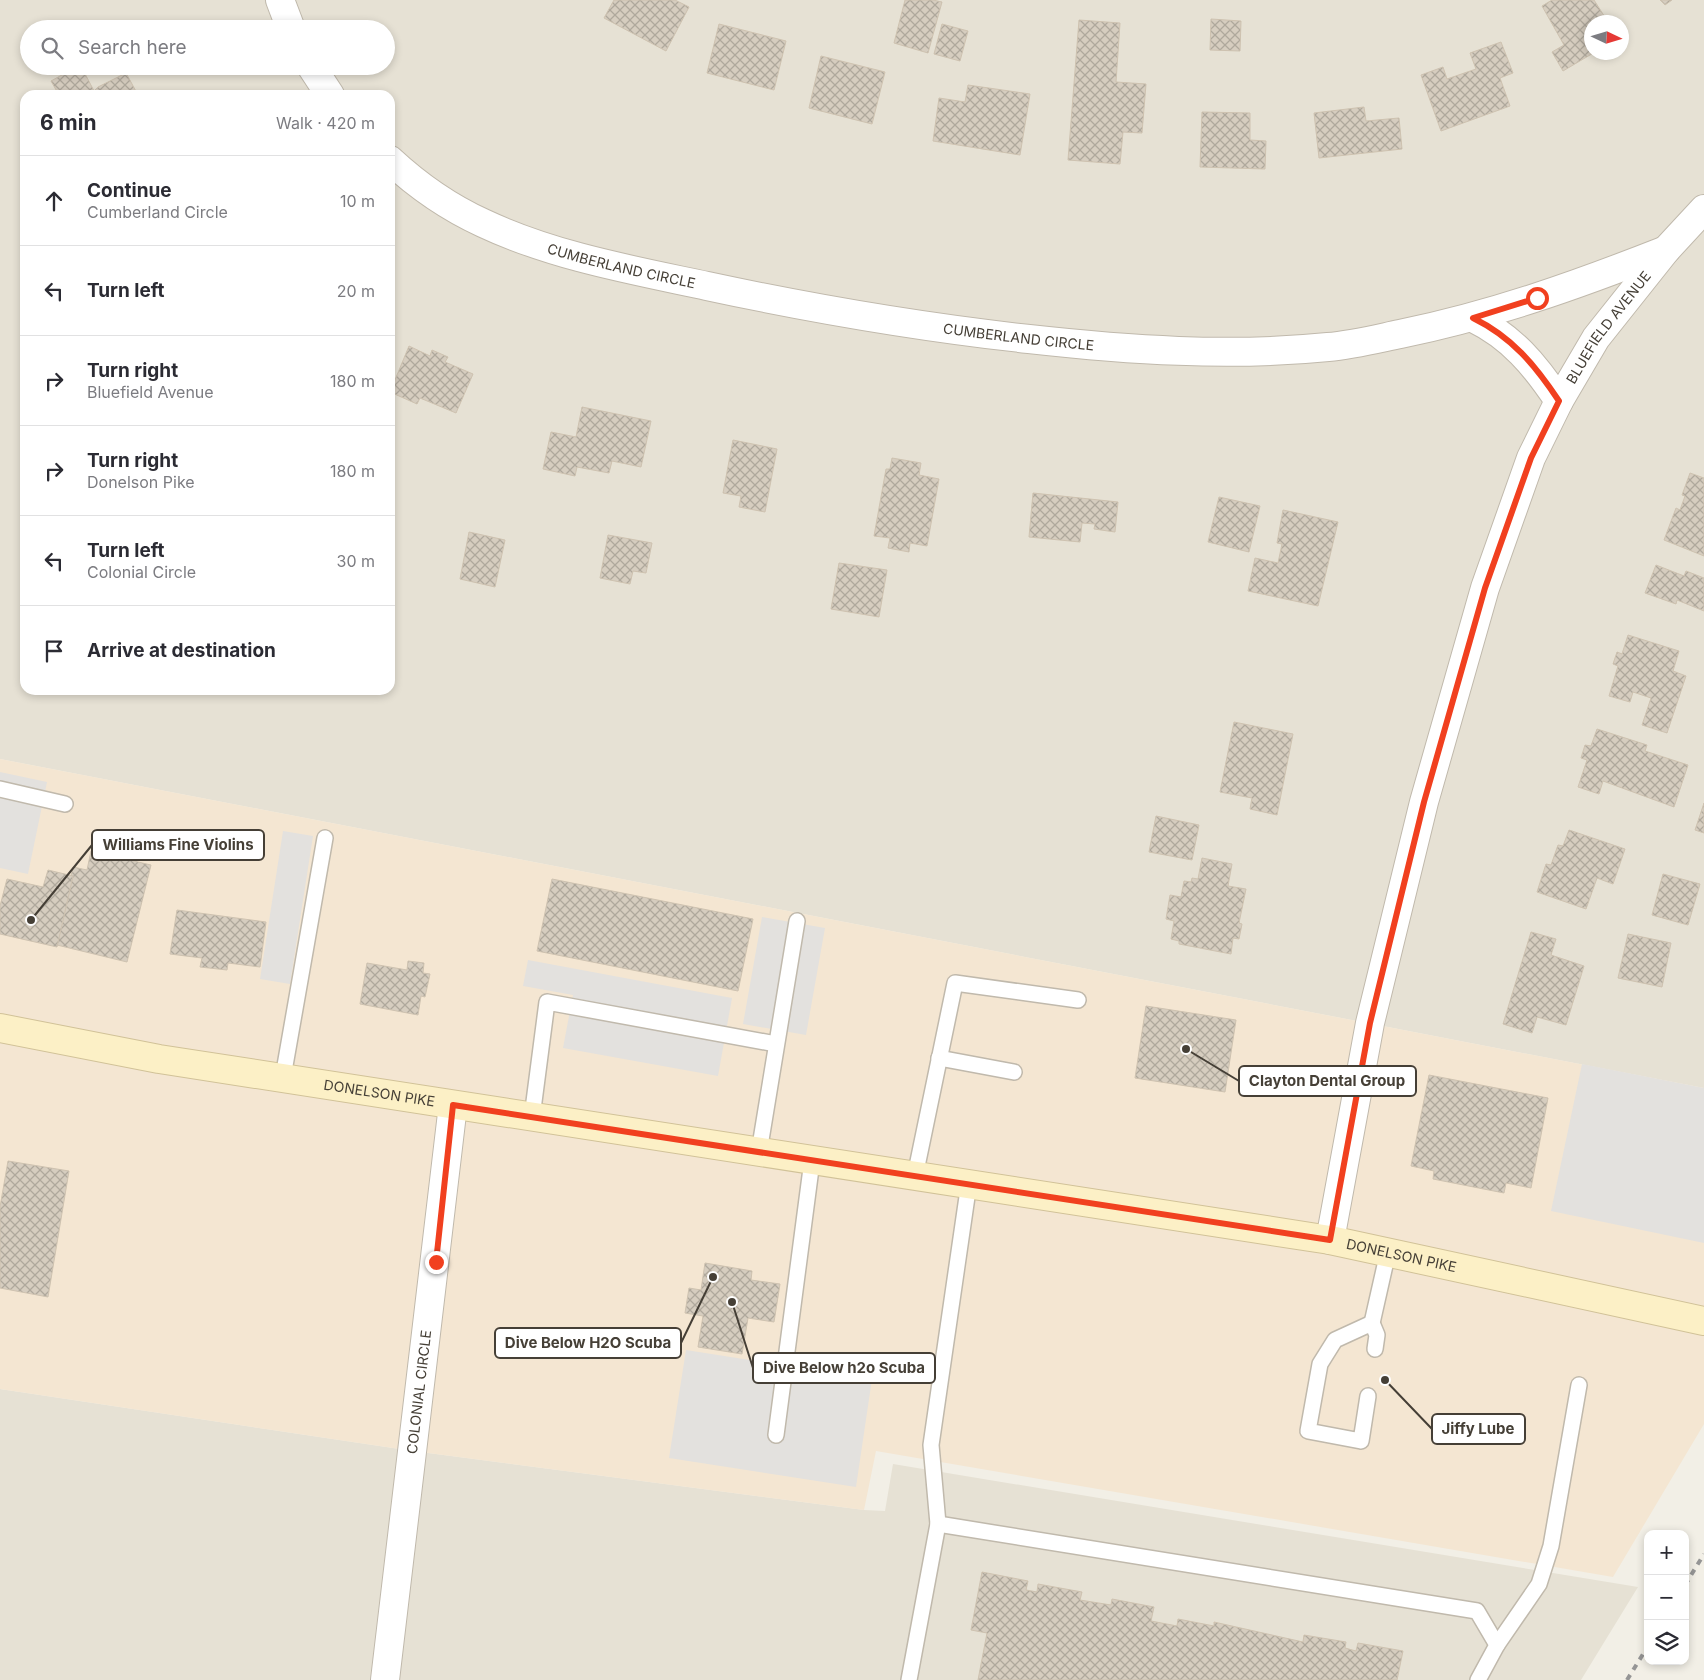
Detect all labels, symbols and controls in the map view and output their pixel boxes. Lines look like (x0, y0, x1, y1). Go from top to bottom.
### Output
north arrow (1584, 15, 1629, 60)
search box (20, 20, 395, 75)
icon: search (38, 34, 66, 62)
text: Search here (78, 36, 187, 59)
text: 6 min (40, 110, 97, 135)
text: Walk · 420 m (276, 113, 375, 133)
text: Continue (87, 179, 172, 202)
icon: ahead (40, 187, 68, 215)
text: 10 m (340, 191, 375, 211)
text: Cumberland Circle (87, 202, 228, 222)
street label: CUMBERLAND CIRCLE (545, 239, 697, 291)
street label: BLUEFIELD AVENUE (1562, 267, 1654, 386)
icon: left (40, 277, 68, 305)
text: Turn left (87, 279, 165, 302)
text: 20 m (337, 281, 375, 301)
route start (1526, 287, 1549, 310)
street label: CUMBERLAND CIRCLE (942, 319, 1095, 353)
text: Turn right (87, 359, 178, 382)
icon: right (40, 367, 68, 395)
text: 180 m (330, 371, 375, 391)
text: Bluefield Avenue (87, 382, 214, 402)
text: Turn right (87, 449, 178, 472)
icon: right (40, 457, 68, 485)
text: 180 m (330, 461, 375, 481)
text: Donelson Pike (87, 472, 195, 492)
text: Turn left (87, 539, 165, 562)
icon: left (40, 547, 68, 575)
text: 30 m (337, 551, 375, 571)
text: Colonial Circle (87, 562, 196, 582)
icon: arrive (40, 637, 68, 665)
text: Arrive at destination (87, 639, 276, 662)
callout: Williams Fine Violins (92, 830, 264, 860)
text: Williams Fine Violins (102, 835, 254, 854)
callout: Clayton Dental Group (1239, 1066, 1416, 1096)
text: Clayton Dental Group (1249, 1071, 1405, 1090)
street label: DONELSON PIKE (323, 1076, 436, 1110)
street label: DONELSON PIKE (1345, 1235, 1458, 1275)
route end (425, 1251, 448, 1274)
callout: Dive Below H2O Scuba (495, 1328, 681, 1358)
street label: COLONIAL CIRCLE (403, 1329, 434, 1455)
text: Dive Below H2O Scuba (505, 1333, 671, 1352)
callout: Dive Below h2o Scuba (753, 1353, 935, 1383)
text: Dive Below h2o Scuba (763, 1358, 925, 1377)
callout: Jiffy Lube (1432, 1414, 1525, 1444)
text: Jiffy Lube (1442, 1419, 1515, 1438)
map controls (1644, 1530, 1689, 1665)
button: + (1644, 1530, 1689, 1575)
button: − (1644, 1575, 1689, 1620)
button: layers (1644, 1620, 1689, 1665)

